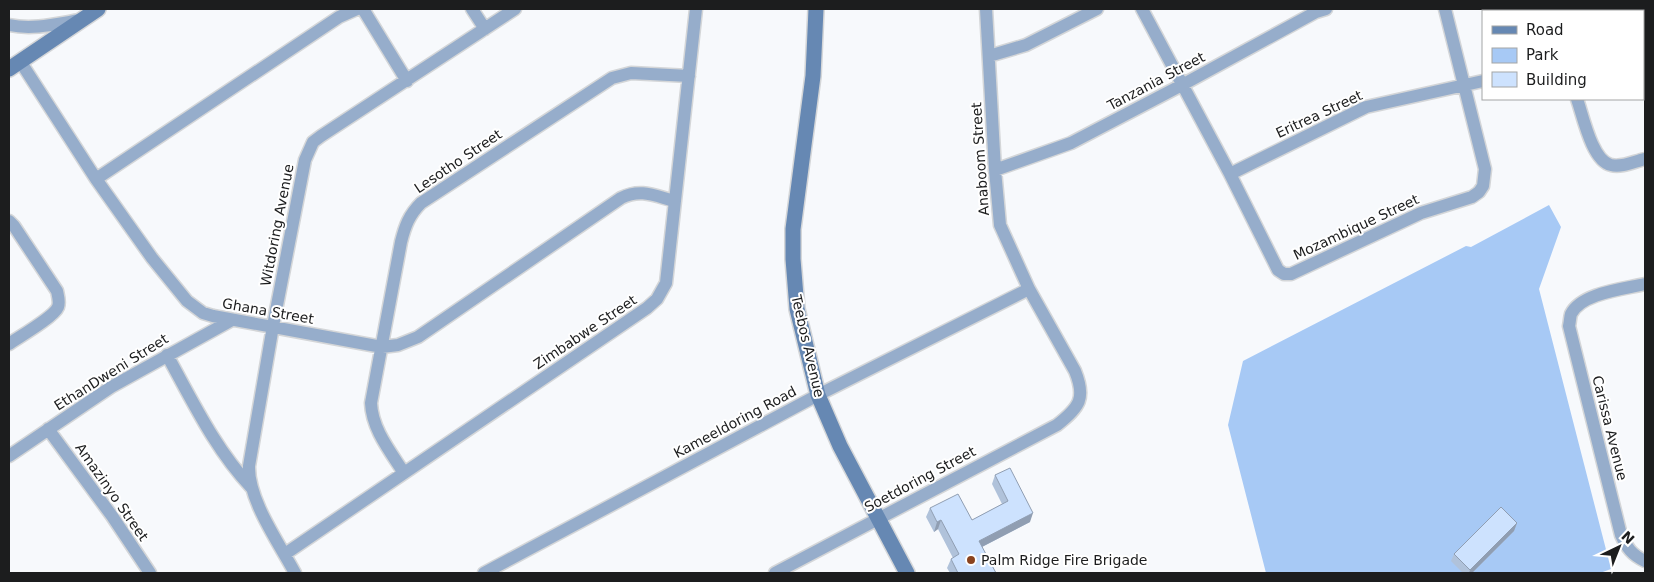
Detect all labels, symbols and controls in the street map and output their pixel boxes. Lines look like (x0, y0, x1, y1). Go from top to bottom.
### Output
legend (1482, 10, 1644, 100)
text: Road (1526, 21, 1564, 39)
text: Park (1526, 46, 1559, 64)
street label: Tanzania Street (1104, 48, 1208, 114)
text: Building (1526, 71, 1587, 89)
street label: Eritrea Street (1273, 87, 1365, 141)
street label: Anaboom Street (968, 101, 992, 216)
street label: Lesotho Street (411, 126, 505, 196)
street label: Witdoring Avenue (257, 162, 297, 288)
street label: Mozambique Street (1291, 191, 1422, 263)
street label: Zimbabwe Street (531, 291, 640, 372)
street label: Teebos Avenue (788, 292, 828, 399)
street label: Ghana Street (221, 295, 316, 327)
street label: EthanDweni Street (51, 330, 171, 414)
street label: Carissa Avenue (1589, 374, 1631, 482)
street label: Kameeldoring Road (671, 383, 799, 461)
street label: Amazinyo Street (72, 440, 152, 544)
street label: Soetdoring Street (862, 443, 979, 515)
north arrow (1594, 522, 1644, 572)
text: N (1618, 528, 1638, 547)
place label: Palm Ridge Fire Brigade (981, 552, 1147, 568)
marker: Palm Ridge Fire Brigade (965, 554, 977, 566)

